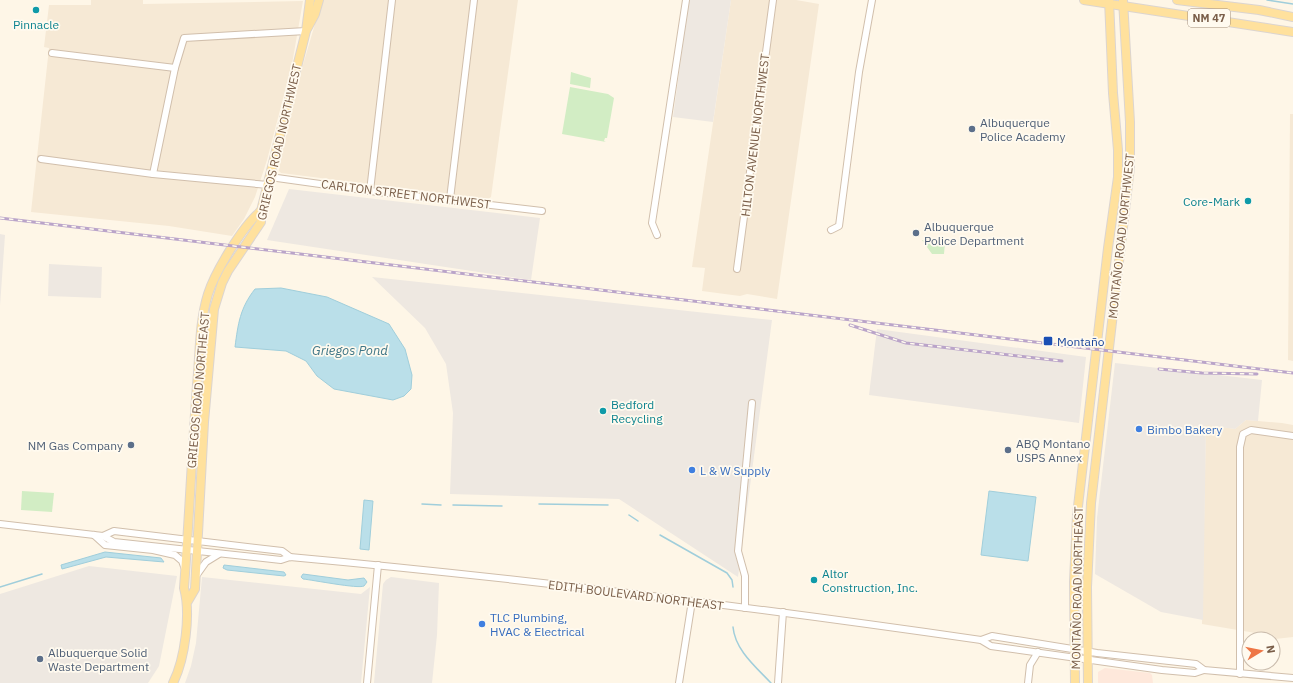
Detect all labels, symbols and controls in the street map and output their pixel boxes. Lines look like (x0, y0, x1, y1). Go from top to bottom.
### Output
marker: Pinnacle (31, 5, 41, 15)
road number: NM 47 (1188, 9, 1230, 27)
place label: Pinnacle (13, 17, 60, 32)
street label: HILTON AVENUE NORTHWEST (738, 53, 772, 217)
street label: GRIEGOS ROAD NORTHWEST (254, 62, 304, 222)
place label: Albuquerque Police Academy (980, 115, 1065, 144)
marker: Albuquerque Police Academy (967, 124, 977, 134)
street label: MONTAÑO ROAD NORTHWEST (1105, 153, 1137, 319)
street label: CARLTON STREET NORTHWEST (320, 176, 492, 212)
place label: Core-Mark (1183, 194, 1241, 209)
marker: Core-Mark (1243, 196, 1253, 206)
place label: Albuquerque Police Department (924, 219, 1024, 248)
marker: Albuquerque Police Department (911, 228, 921, 238)
street label: GRIEGOS ROAD NORTHEAST (184, 311, 212, 469)
place label: Montaño (1057, 334, 1105, 349)
marker: Montaño (1042, 335, 1054, 347)
water label: Griegos Pond (312, 342, 388, 359)
place label: Bedford Recycling (611, 397, 663, 426)
marker: Bedford Recycling (598, 406, 608, 416)
place label: Bimbo Bakery (1147, 422, 1222, 437)
marker: Bimbo Bakery (1134, 424, 1144, 434)
place label: ABQ Montano USPS Annex (1016, 436, 1091, 465)
place label: NM Gas Company (28, 438, 123, 453)
marker: NM Gas Company (126, 440, 136, 450)
marker: ABQ Montano USPS Annex (1003, 445, 1013, 455)
place label: L & W Supply (700, 463, 770, 478)
marker: L & W Supply (687, 465, 697, 475)
street label: MONTAÑO ROAD NORTHEAST (1068, 506, 1086, 670)
place label: Altor Construction, Inc. (822, 566, 918, 595)
marker: Altor Construction, Inc. (809, 575, 819, 585)
street label: EDITH BOULEVARD NORTHEAST (548, 577, 725, 613)
place label: TLC Plumbing, HVAC & Electrical (490, 610, 584, 639)
marker: TLC Plumbing, HVAC & Electrical (477, 619, 487, 629)
north arrow (1241, 631, 1281, 671)
text: N (1263, 644, 1278, 654)
place label: Albuquerque Solid Waste Department (48, 645, 149, 674)
marker: Albuquerque Solid Waste Department (35, 654, 45, 664)

